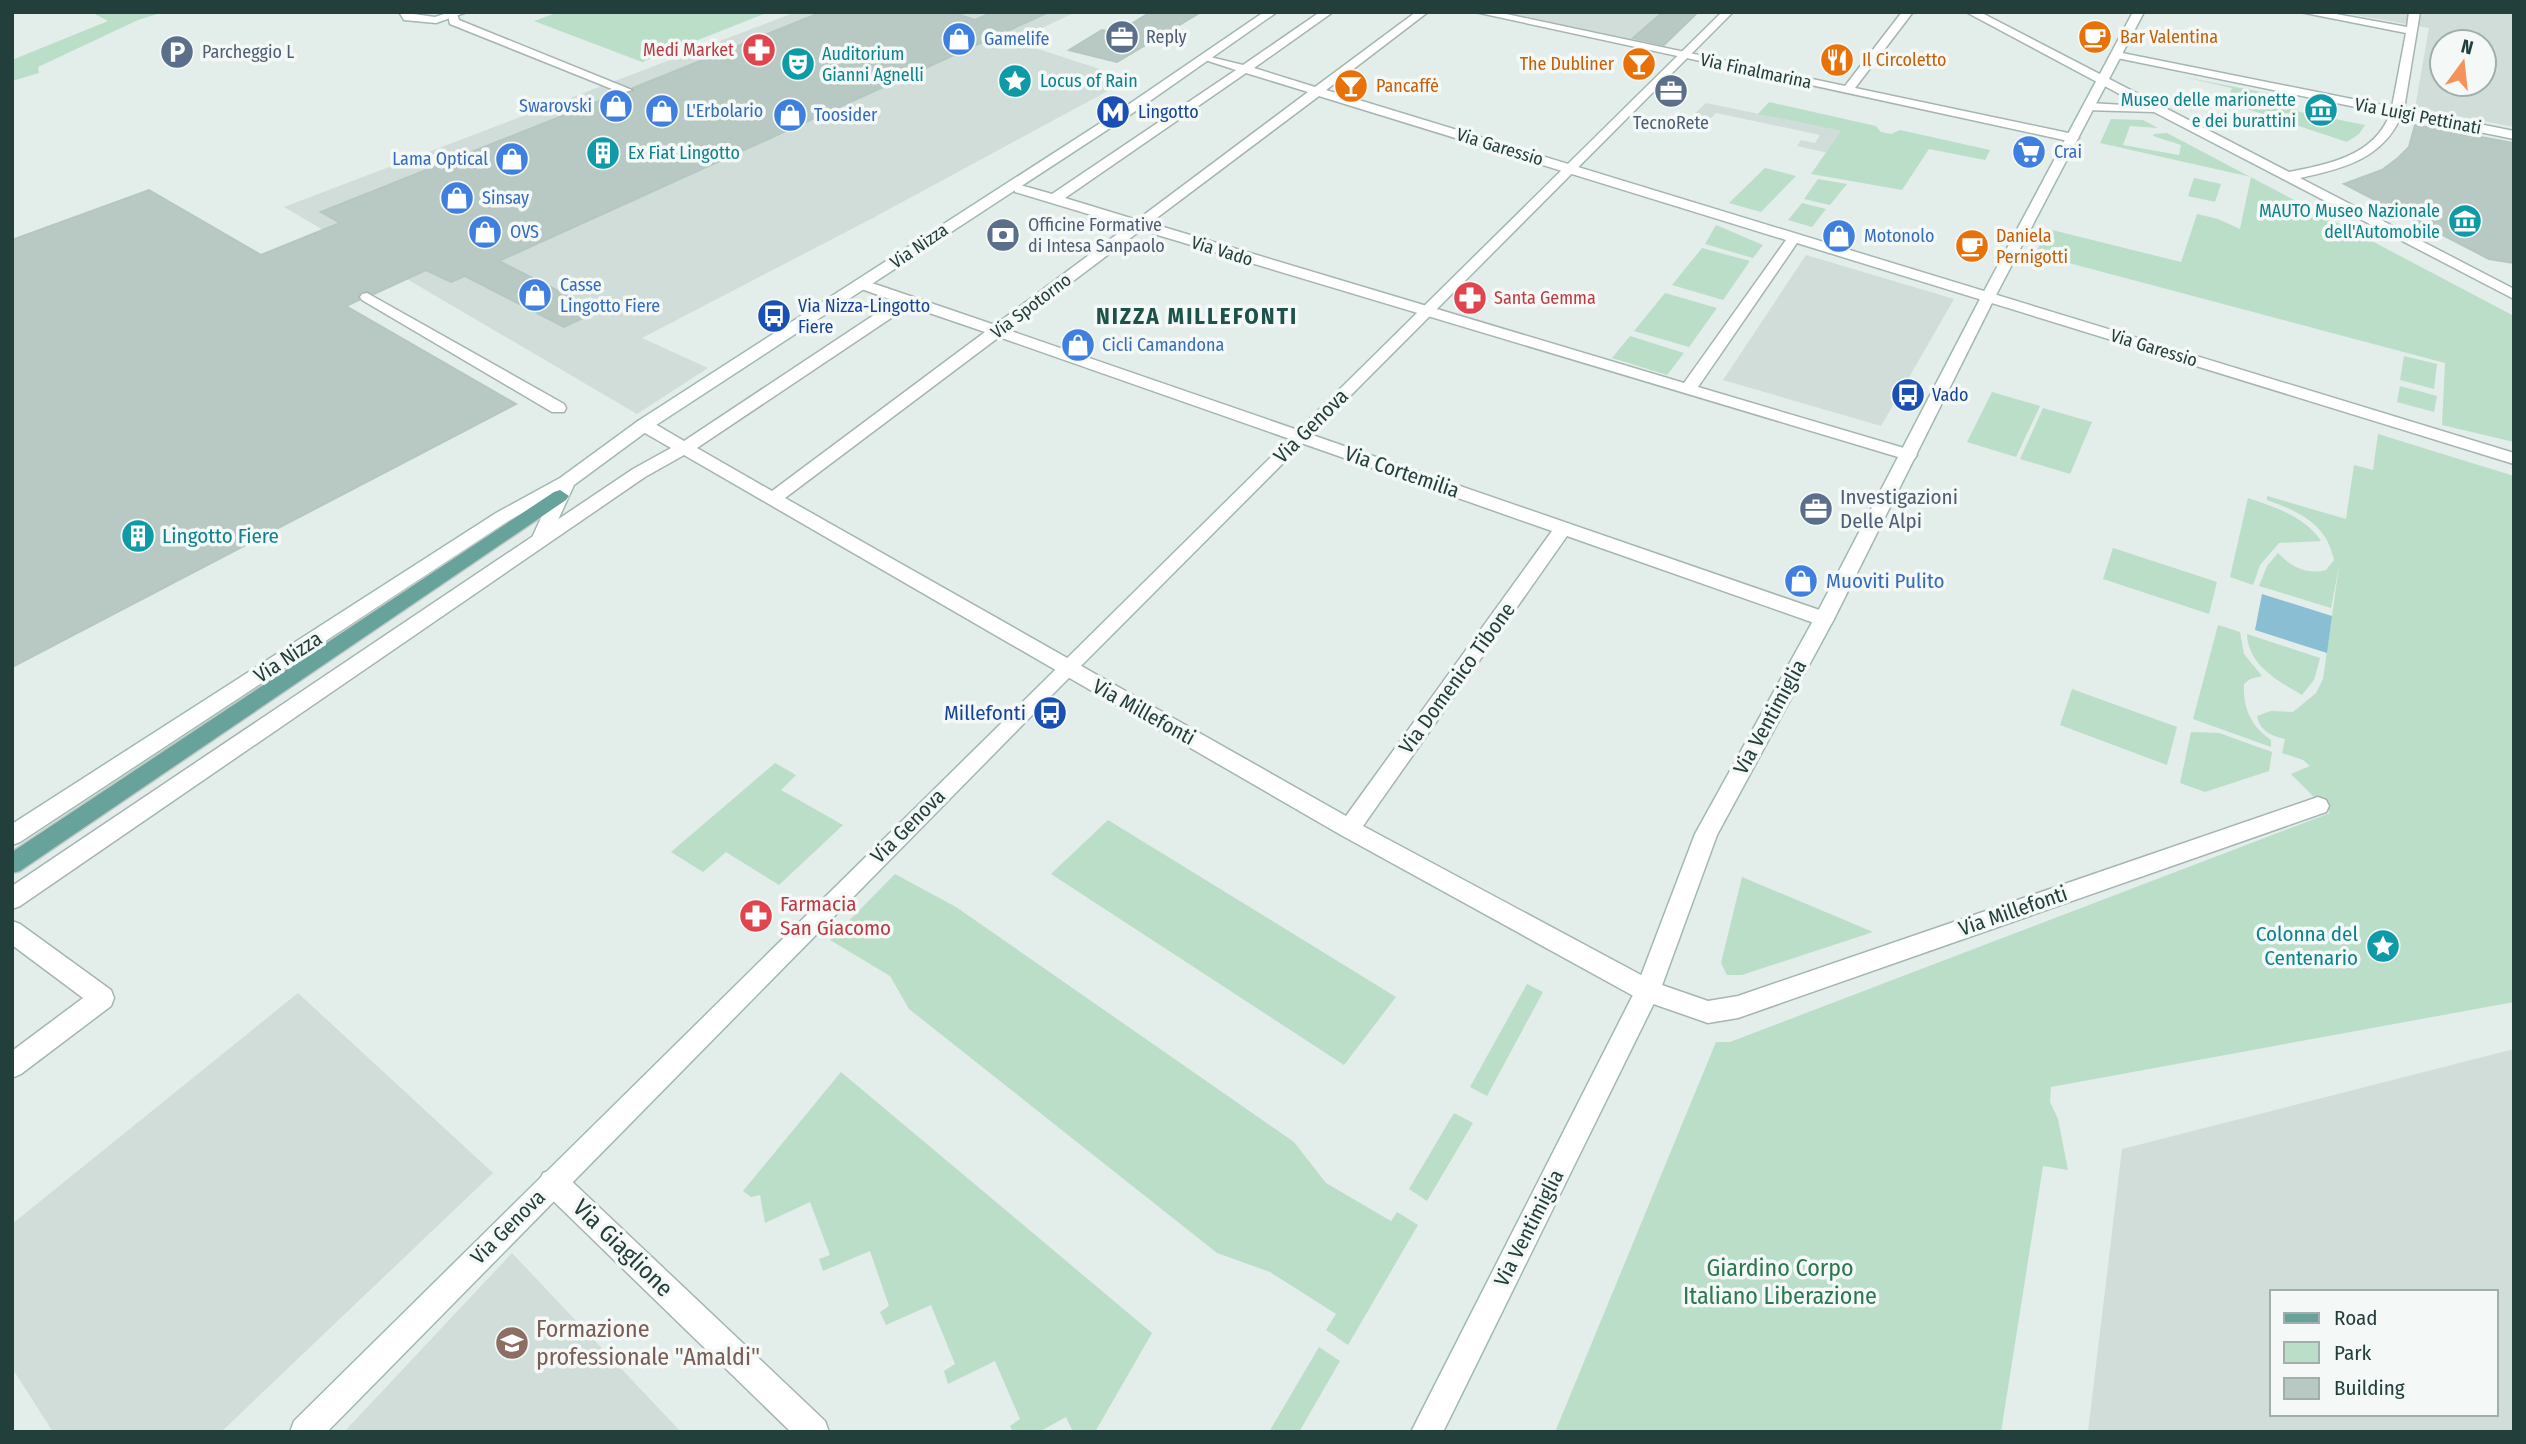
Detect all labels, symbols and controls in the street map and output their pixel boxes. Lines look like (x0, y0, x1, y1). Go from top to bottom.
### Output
office icon: Reply (1103, 18, 1141, 56)
cafe icon: Bar Valentina (2076, 18, 2114, 56)
shop icon: Gamelife (940, 20, 978, 58)
place label: Reply (1146, 26, 1187, 48)
place label: Bar Valentina (2120, 26, 2218, 48)
place label: Gamelife (984, 28, 1049, 50)
north arrow (2428, 28, 2498, 98)
pharmacy icon: Medi Market (740, 31, 778, 69)
parking icon: Parcheggio L (158, 33, 196, 71)
text: N (2459, 34, 2476, 60)
place label: Medi Market (643, 39, 734, 61)
place label: Parcheggio L (202, 41, 294, 63)
restaurant icon: Il Circoletto (1818, 41, 1856, 79)
place label: Auditorium Gianni Agnelli (822, 43, 924, 86)
theatre icon: Auditorium Gianni Agnelli (779, 45, 817, 83)
bar icon: The Dubliner (1620, 45, 1658, 83)
street label: Via Finalmarina (1698, 48, 1814, 94)
place label: Il Circoletto (1862, 49, 1947, 71)
place label: The Dubliner (1520, 53, 1615, 75)
place icon: Locus of Rain (996, 62, 1034, 100)
bar icon: Pancaffė (1332, 67, 1370, 105)
place label: Locus of Rain (1040, 70, 1138, 92)
office icon: TecnoRete (1652, 72, 1690, 110)
place label: Pancaffė (1376, 75, 1439, 97)
shop icon: Swarovski (597, 87, 635, 125)
place label: Museo delle marionette e dei burattini (2121, 89, 2296, 132)
museum icon: Museo delle marionette e dei burattini (2302, 91, 2340, 129)
shop icon: L'Erbolario (643, 92, 681, 130)
metro station icon: Lingotto (1094, 93, 1132, 131)
street label: Via Luigi Pettinati (2353, 93, 2483, 139)
place label: Swarovski (519, 95, 592, 117)
shop icon: Toosider (771, 96, 809, 134)
place label: L'Erbolario (686, 100, 763, 122)
place label: Lingotto (1138, 101, 1199, 123)
place label: Toosider (814, 104, 878, 126)
place label: TecnoRete (1633, 112, 1709, 134)
street label: Via Garessio (1454, 123, 1546, 171)
supermarket icon: Crai (2010, 133, 2048, 171)
building icon: Ex Fiat Lingotto (584, 134, 622, 172)
shop icon: Lama Optical (493, 140, 531, 178)
place label: Crai (2054, 141, 2082, 163)
place label: Ex Fiat Lingotto (628, 142, 740, 164)
place label: Lama Optical (392, 148, 488, 170)
shop icon: Sinsay (438, 179, 476, 217)
place label: Sinsay (482, 187, 529, 209)
place label: MAUTO Museo Nazionale dell'Automobile (2259, 200, 2440, 243)
museum icon: MAUTO Museo Nazionale dell'Automobile (2446, 202, 2484, 240)
shop icon: OVS (466, 213, 504, 251)
place label: Officine Formative di Intesa Sanpaolo (1028, 214, 1165, 257)
bank icon: Officine Formative di Intesa Sanpaolo (984, 216, 1022, 254)
shop icon: Motonolo (1820, 217, 1858, 255)
street label: Via Nizza (886, 219, 952, 273)
place label: OVS (510, 221, 539, 243)
place label: Motonolo (1864, 225, 1934, 247)
place label: Daniela Pernigotti (1996, 225, 2068, 268)
cafe icon: Daniela Pernigotti (1953, 227, 1991, 265)
street label: Via Vado (1189, 231, 1255, 271)
street label: Via Spotorno (986, 269, 1076, 343)
place label: Casse Lingotto Fiere (560, 274, 660, 317)
shop icon: Casse Lingotto Fiere (516, 276, 554, 314)
pharmacy icon: Santa Gemma (1451, 279, 1489, 317)
place label: Santa Gemma (1494, 287, 1596, 309)
place label: Via Nizza-Lingotto Fiere (798, 295, 930, 338)
bus stop icon: Via Nizza-Lingotto Fiere (755, 297, 793, 335)
district label: NIZZA MILLEFONTI (1096, 302, 1298, 330)
street label: Via Garessio (2108, 324, 2200, 372)
shop icon: Cicli Camandona (1059, 326, 1097, 364)
place label: Cicli Camandona (1102, 334, 1224, 356)
bus stop icon: Vado (1889, 376, 1927, 414)
street label: Via Genova (1268, 383, 1354, 469)
place label: Vado (1932, 384, 1968, 406)
street label: Via Cortemilia (1341, 440, 1463, 504)
place label: Investigazioni Delle Alpi (1840, 484, 1958, 534)
office icon: Investigazioni Delle Alpi (1797, 490, 1835, 528)
building icon: Lingotto Fiere (119, 517, 157, 555)
place label: Lingotto Fiere (162, 523, 279, 549)
shop icon: Muoviti Pulito (1782, 562, 1820, 600)
place label: Muoviti Pulito (1826, 568, 1945, 594)
street label: Via Domenico Tibone (1393, 597, 1521, 759)
street label: Via Nizza (249, 625, 327, 689)
street label: Via Ventimiglia (1728, 655, 1812, 779)
street label: Via Millefonti (1088, 673, 1200, 751)
bus stop icon: Millefonti (1031, 694, 1069, 732)
place label: Millefonti (944, 700, 1026, 726)
street label: Via Genova (865, 783, 951, 869)
street label: Via Millefonti (1955, 880, 2071, 942)
place label: Farmacia San Giacomo (780, 891, 891, 941)
pharmacy icon: Farmacia San Giacomo (737, 897, 775, 935)
place label: Colonna del Centenario (2256, 921, 2358, 971)
place icon: Colonna del Centenario (2364, 927, 2402, 965)
street label: Via Ventimiglia (1488, 1165, 1570, 1291)
street label: Via Genova (465, 1184, 551, 1270)
street label: Via Giaglione (567, 1194, 679, 1302)
park label: Giardino Corpo Italiano Liberazione (1683, 1254, 1877, 1310)
legend (2270, 1290, 2498, 1416)
text: Road (2334, 1305, 2378, 1331)
place label: Formazione professionale "Amaldi" (536, 1315, 760, 1371)
school or university icon: Formazione professionale "Amaldi" (493, 1324, 531, 1362)
text: Park (2334, 1340, 2372, 1366)
text: Building (2334, 1375, 2405, 1401)

